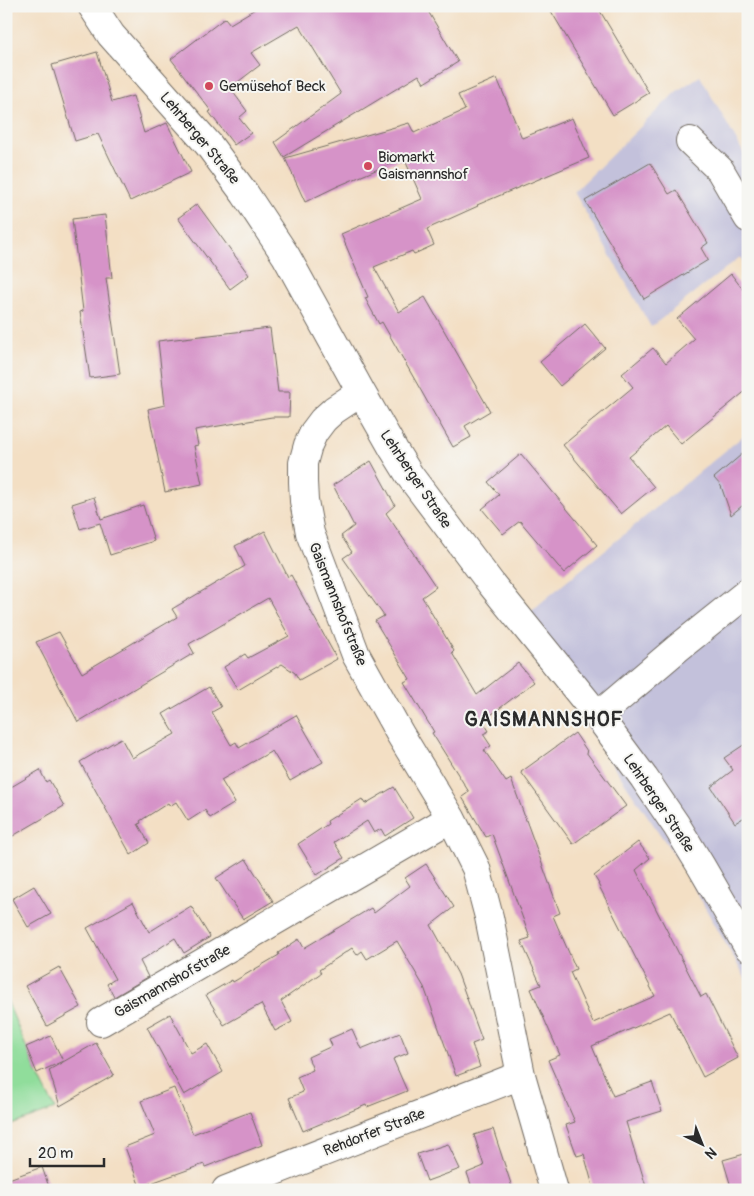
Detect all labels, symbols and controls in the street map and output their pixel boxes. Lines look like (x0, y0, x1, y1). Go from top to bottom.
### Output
place label: Gemüsehof Beck (219, 77, 326, 96)
marker: Gemüsehof Beck (203, 80, 215, 92)
street label: Lehrberger Straße (156, 88, 244, 189)
place label: Biomarkt Gaismannshof (378, 148, 469, 184)
marker: Biomarkt Gaismannshof (362, 160, 374, 172)
street label: Lehrberger Straße (376, 426, 456, 533)
street label: Gaismannshofstraße (304, 540, 371, 669)
district label: GAISMANNSHOF (464, 707, 624, 732)
street label: Lehrberger Straße (619, 750, 699, 857)
street label: Gaismannshofstraße (111, 940, 234, 1023)
street label: Rehdorfer Straße (321, 1104, 428, 1161)
north arrow (676, 1118, 726, 1168)
scale bar (30, 1136, 104, 1168)
text: 20 m (38, 1144, 73, 1163)
text: N (701, 1144, 720, 1163)

